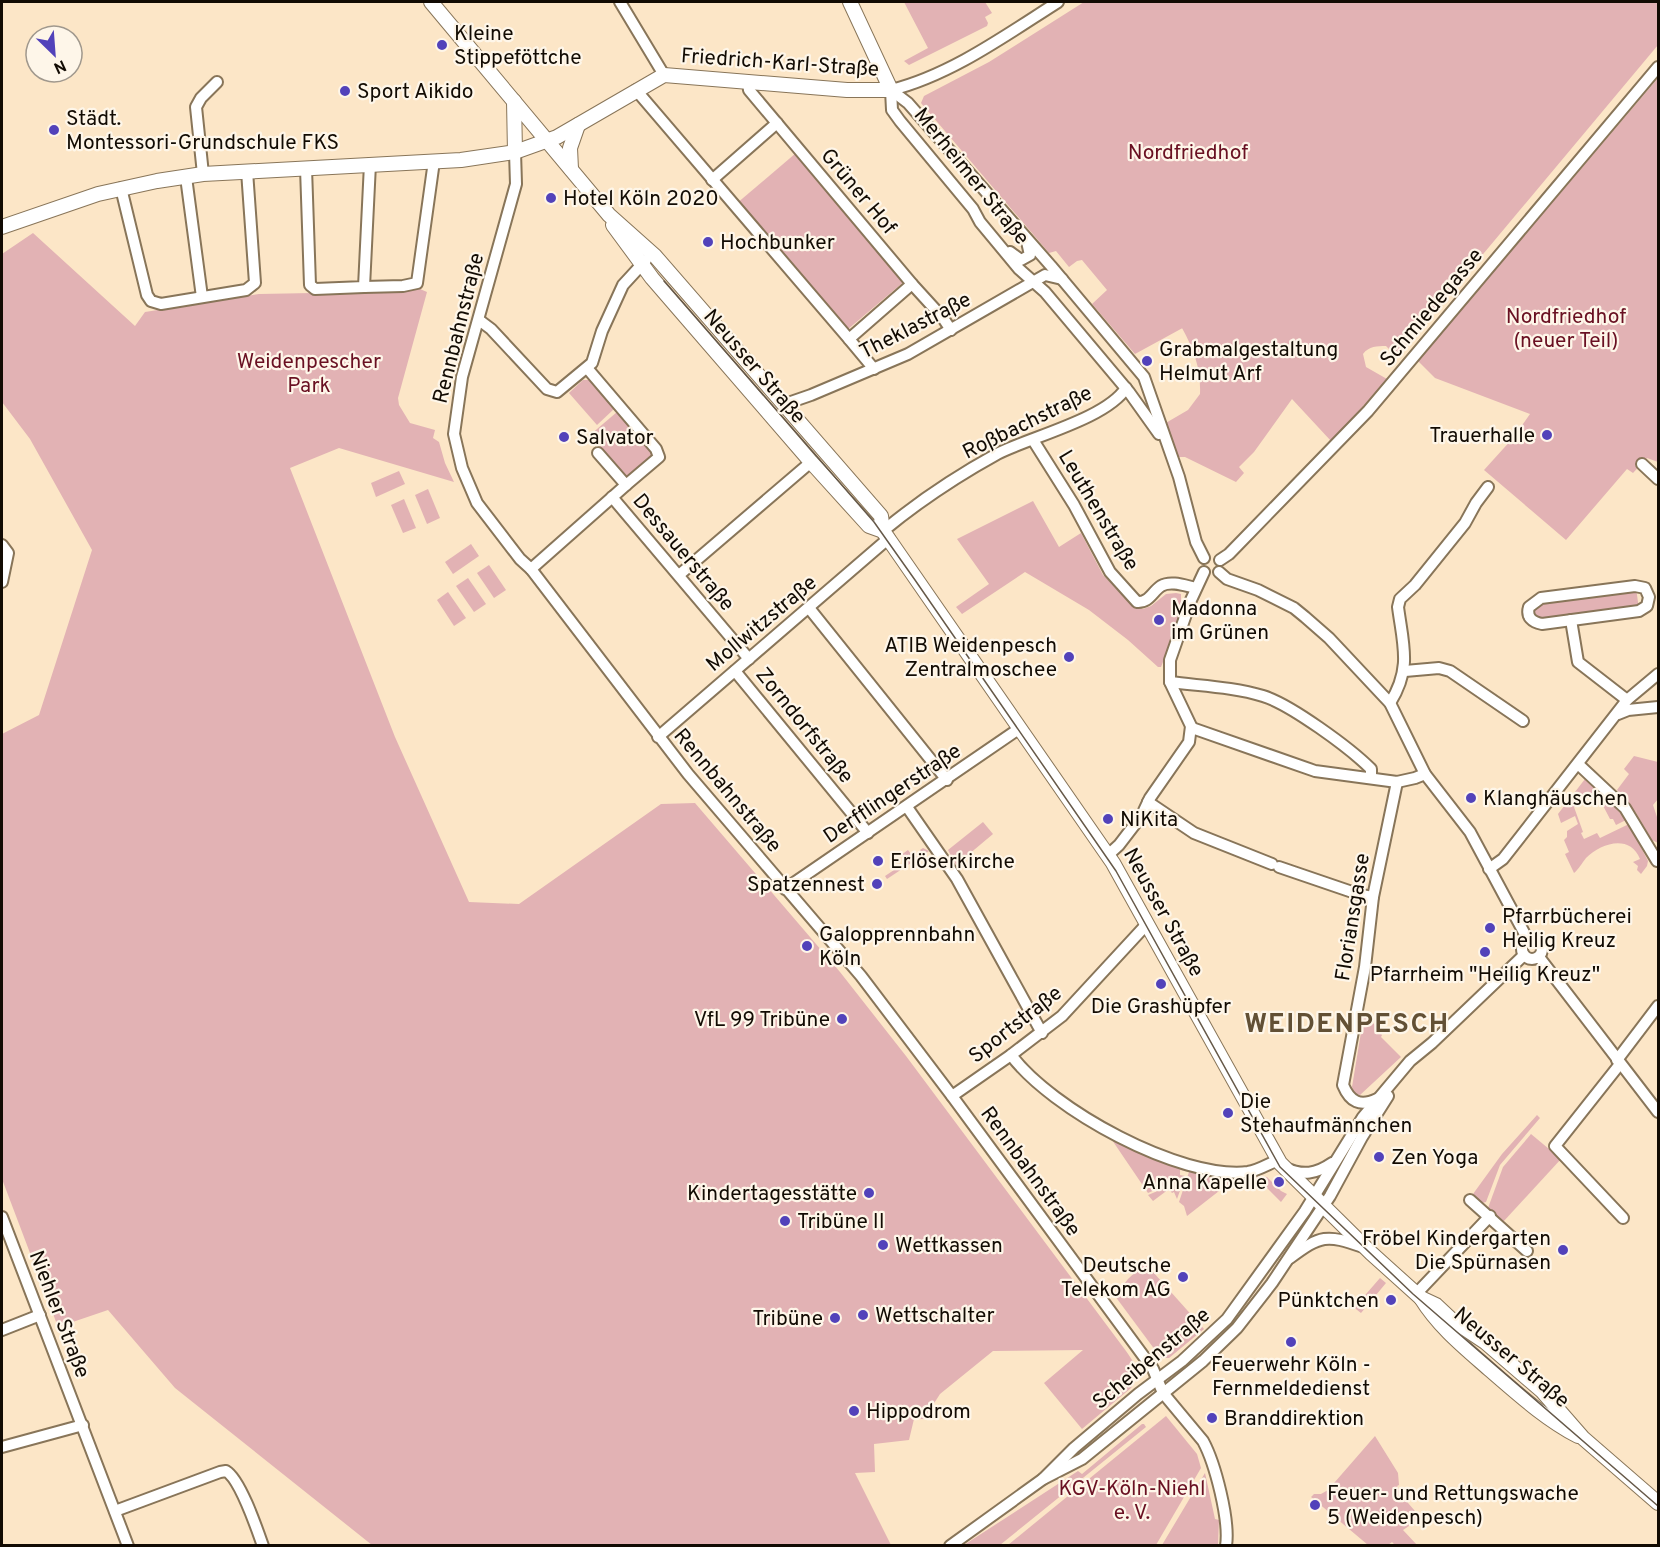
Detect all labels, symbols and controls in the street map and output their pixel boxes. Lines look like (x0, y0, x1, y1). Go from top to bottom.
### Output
place label: Kleine Stippeföttche (454, 21, 582, 72)
north arrow (24, 24, 84, 84)
marker: Kleine Stippeföttche (435, 38, 449, 52)
street label: Friedrich-Karl-Straße (680, 43, 880, 84)
text: N (50, 54, 69, 77)
place label: Sport Aikido (357, 79, 474, 106)
marker: Sport Aikido (338, 84, 352, 98)
street label: Merheimer Straße (907, 103, 1035, 251)
place label: Städt. Montessori-Grundschule FKS (66, 106, 339, 157)
marker: Städt. Montessori-Grundschule FKS (47, 123, 61, 137)
park label: Nordfriedhof (1128, 140, 1248, 167)
street label: Grüner Hof (814, 143, 902, 241)
place label: Hotel Köln 2020 (563, 186, 719, 213)
marker: Hotel Köln 2020 (544, 191, 558, 205)
place label: Hochbunker (720, 230, 835, 257)
marker: Hochbunker (701, 235, 715, 249)
street label: Schmiedegasse (1375, 243, 1490, 373)
street label: Rennbahnstraße (428, 250, 491, 407)
street label: Theklastraße (855, 287, 976, 366)
street label: Neusser Straße (697, 304, 811, 430)
park label: Nordfriedhof (neuer Teil) (1506, 304, 1626, 355)
place label: Grabmalgestaltung Helmut Arf (1159, 337, 1338, 388)
park label: Weidenpescher Park (237, 349, 381, 400)
marker: Grabmalgestaltung Helmut Arf (1140, 354, 1154, 368)
street label: Roßbachstraße (958, 380, 1097, 466)
place label: Trauerhalle (1429, 423, 1535, 450)
place label: Salvator (576, 425, 654, 452)
marker: Trauerhalle (1540, 428, 1554, 442)
marker: Salvator (557, 430, 571, 444)
street label: Leuthenstraße (1051, 445, 1144, 576)
street label: Dessauerstraße (626, 489, 740, 617)
street label: Mollwitzstraße (701, 570, 823, 678)
place label: Madonna im Grünen (1171, 596, 1269, 647)
marker: Madonna im Grünen (1152, 613, 1166, 627)
place label: ATIB Weidenpesch Zentralmoschee (884, 633, 1057, 684)
marker: ATIB Weidenpesch Zentralmoschee (1062, 650, 1076, 664)
street label: Zorndorfstraße (749, 662, 859, 789)
street label: Rennbahnstraße (667, 723, 787, 859)
street label: Derfflingerstraße (819, 738, 967, 850)
place label: Klanghäuschen (1483, 786, 1628, 813)
marker: Klanghäuschen (1464, 791, 1478, 805)
place label: NiKita (1120, 807, 1178, 834)
marker: NiKita (1101, 812, 1115, 826)
street label: Neusser Straße (1116, 844, 1209, 982)
place label: Erlöserkirche (890, 849, 1015, 876)
street label: Floriansgasse (1330, 851, 1377, 983)
marker: Erlöserkirche (871, 854, 885, 868)
place label: Spatzennest (747, 872, 865, 899)
marker: Spatzennest (870, 877, 884, 891)
place label: Pfarrbücherei Heilig Kreuz (1502, 904, 1632, 955)
marker: Pfarrbücherei Heilig Kreuz (1483, 921, 1497, 935)
place label: Galopprennbahn Köln (819, 922, 975, 973)
marker: Galopprennbahn Köln (800, 939, 814, 953)
marker: Pfarrheim "Heilig Kreuz" (1478, 945, 1492, 959)
place label: Pfarrheim "Heilig Kreuz" (1370, 962, 1600, 989)
marker: Die Grashüpfer (1154, 977, 1168, 991)
street label: Sportstraße (964, 980, 1068, 1070)
place label: Die Grashüpfer (1091, 994, 1231, 1021)
place label: VfL 99 Tribüne (694, 1007, 830, 1034)
district label: WEIDENPESCH (1244, 1008, 1450, 1042)
marker: VfL 99 Tribüne (835, 1012, 849, 1026)
place label: Die Stehaufmännchen (1240, 1089, 1412, 1140)
street label: Rennbahnstraße (973, 1102, 1086, 1242)
marker: Die Stehaufmännchen (1221, 1106, 1235, 1120)
place label: Zen Yoga (1391, 1145, 1478, 1172)
marker: Zen Yoga (1372, 1150, 1386, 1164)
place label: Anna Kapelle (1142, 1170, 1267, 1197)
marker: Anna Kapelle (1272, 1175, 1286, 1189)
place label: Kindertagesstätte (687, 1181, 857, 1208)
marker: Kindertagesstätte (862, 1186, 876, 1200)
place label: Tribüne II (797, 1209, 885, 1236)
marker: Tribüne II (778, 1214, 792, 1228)
place label: Fröbel Kindergarten Die Spürnasen (1362, 1226, 1551, 1277)
place label: Wettkassen (895, 1233, 1003, 1260)
marker: Wettkassen (876, 1238, 890, 1252)
marker: Fröbel Kindergarten Die Spürnasen (1556, 1243, 1570, 1257)
street label: Niehler Straße (22, 1247, 95, 1382)
place label: Deutsche Telekom AG (1061, 1253, 1171, 1304)
marker: Deutsche Telekom AG (1176, 1270, 1190, 1284)
place label: Pünktchen (1277, 1288, 1379, 1315)
marker: Pünktchen (1384, 1293, 1398, 1307)
street label: Scheibenstraße (1088, 1302, 1216, 1416)
street label: Neusser Straße (1447, 1302, 1575, 1415)
place label: Wettschalter (875, 1303, 995, 1330)
place label: Tribüne (752, 1306, 823, 1333)
marker: Wettschalter (856, 1308, 870, 1322)
marker: Tribüne (828, 1311, 842, 1325)
marker: Feuerwehr Köln - Fernmeldedienst (1284, 1335, 1298, 1349)
place label: Feuerwehr Köln - Fernmeldedienst (1211, 1352, 1371, 1403)
place label: Hippodrom (866, 1399, 971, 1426)
marker: Hippodrom (847, 1404, 861, 1418)
place label: Branddirektion (1224, 1406, 1364, 1433)
marker: Branddirektion (1205, 1411, 1219, 1425)
park label: KGV-Köln-Niehl e. V. (1059, 1476, 1205, 1527)
place label: Feuer- und Rettungswache 5 (Weidenpesch) (1327, 1481, 1579, 1532)
marker: Feuer- und Rettungswache 5 (Weidenpesch) (1308, 1498, 1322, 1512)

